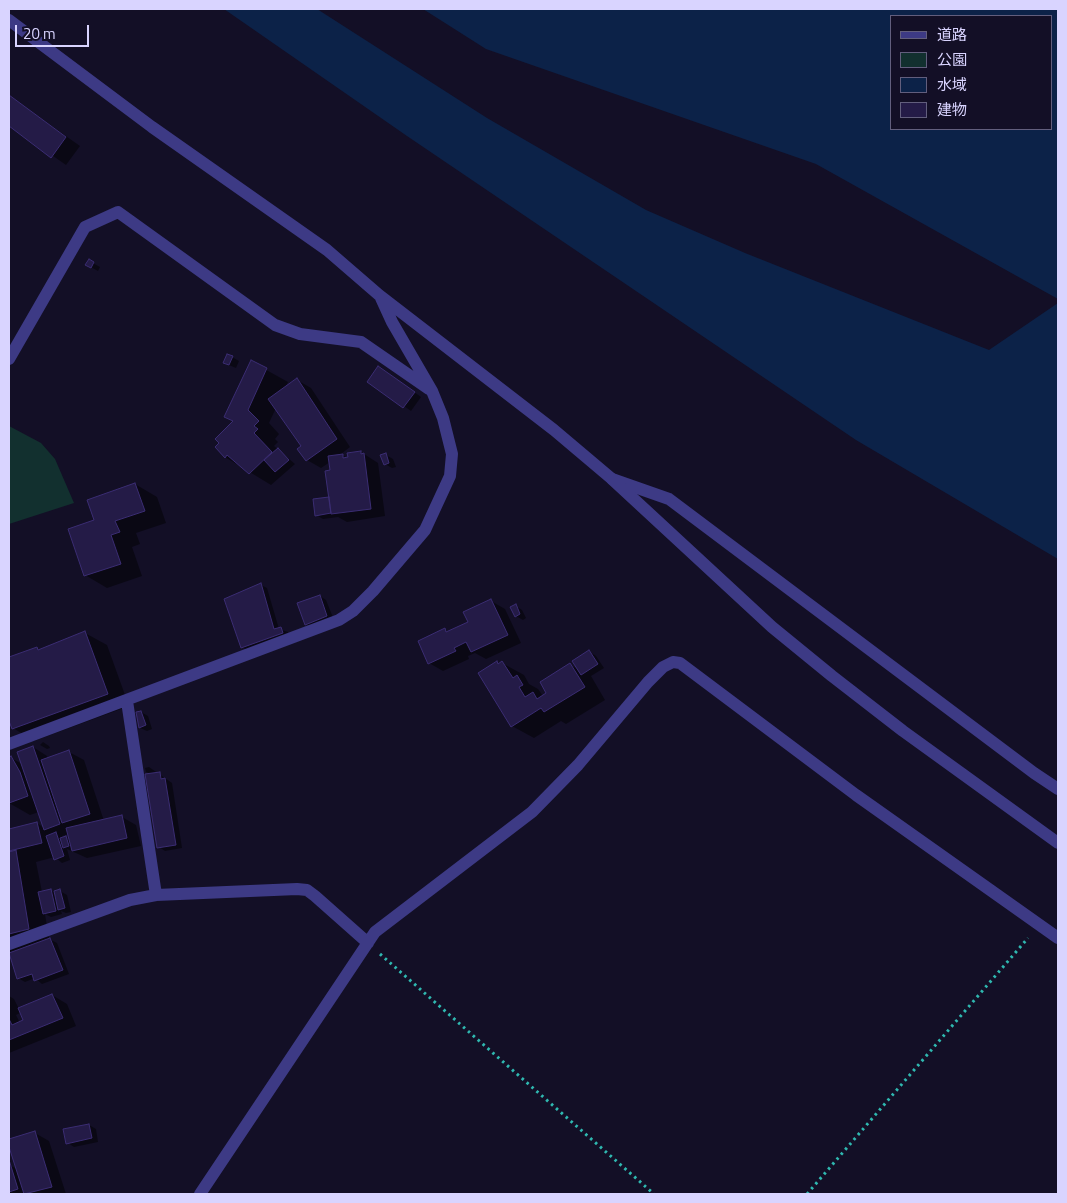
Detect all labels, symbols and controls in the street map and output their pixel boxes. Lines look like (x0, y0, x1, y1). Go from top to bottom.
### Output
scale bar (18, 15, 91, 47)
legend (890, 15, 1052, 130)
text: 20 m (23, 22, 56, 45)
text: 道路 (937, 23, 967, 46)
text: 公園 (937, 48, 967, 71)
text: 水域 (937, 73, 967, 96)
text: 建物 (937, 98, 967, 121)

